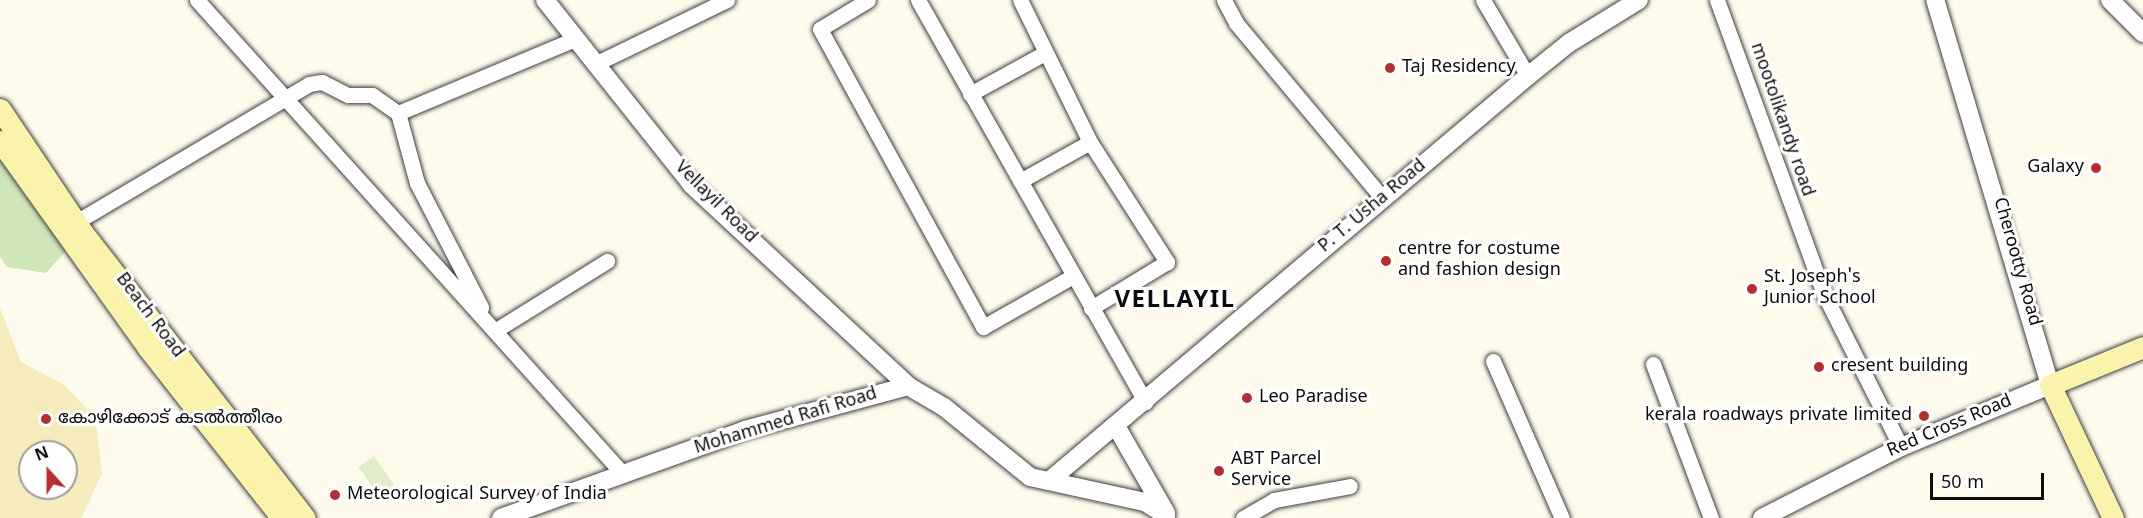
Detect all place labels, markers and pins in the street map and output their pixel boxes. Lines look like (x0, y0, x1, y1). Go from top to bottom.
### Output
place label: Taj Residency (1402, 57, 1516, 79)
marker: Taj Residency (1383, 61, 1397, 75)
place label: Galaxy (2027, 157, 2084, 179)
marker: Galaxy (2089, 161, 2103, 175)
place label: centre for costume and fashion design (1398, 240, 1561, 282)
marker: centre for costume and fashion design (1379, 254, 1393, 268)
place label: St. Joseph's Junior School (1764, 268, 1876, 310)
marker: St. Joseph's Junior School (1745, 282, 1759, 296)
place label: cresent building (1831, 356, 1968, 378)
marker: cresent building (1812, 360, 1826, 374)
place label: Leo Paradise (1259, 387, 1368, 409)
marker: Leo Paradise (1240, 391, 1254, 405)
place label: kerala roadways private limited (1645, 405, 1912, 427)
place label: കോഴിക്കോട് കടൽത്തീരം (58, 408, 282, 430)
marker: kerala roadways private limited (1917, 409, 1931, 423)
marker: കോഴിക്കോട് കടൽത്തീരം (39, 412, 53, 426)
place label: ABT Parcel Service (1231, 450, 1321, 492)
marker: ABT Parcel Service (1212, 464, 1226, 478)
place label: Meteorological Survey of India (347, 484, 607, 506)
marker: Meteorological Survey of India (328, 488, 342, 502)

